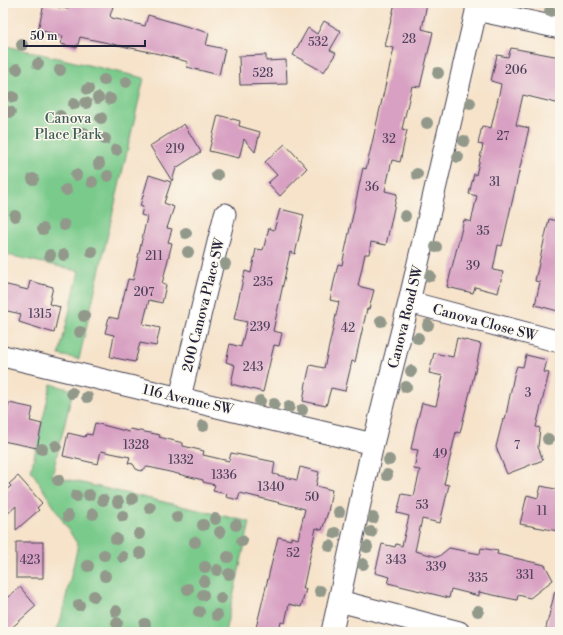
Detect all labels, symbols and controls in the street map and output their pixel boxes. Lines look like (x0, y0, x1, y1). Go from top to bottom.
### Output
scale bar (24, 22, 145, 48)
text: 50 m (30, 29, 58, 44)
house number: 28 (402, 32, 416, 47)
house number: 532 (308, 35, 328, 50)
house number: 206 (505, 63, 527, 78)
house number: 528 (253, 66, 273, 81)
park label: Canova Place Park (35, 110, 102, 144)
house number: 27 (497, 129, 509, 144)
house number: 32 (382, 132, 396, 147)
house number: 219 (166, 142, 185, 157)
house number: 31 (489, 175, 502, 190)
house number: 36 (365, 180, 379, 195)
house number: 35 (476, 224, 490, 239)
street label: 200 Canova Place SW (179, 235, 230, 374)
house number: 211 (145, 249, 164, 264)
house number: 39 (466, 259, 480, 274)
street label: Canova Road SW (385, 263, 428, 370)
house number: 235 (253, 275, 273, 290)
house number: 207 (134, 285, 154, 300)
street label: Canova Close SW (430, 300, 540, 346)
house number: 1315 (28, 307, 52, 322)
house number: 239 (250, 320, 270, 335)
house number: 42 (341, 321, 355, 336)
house number: 243 (243, 360, 264, 375)
street label: 116 Avenue SW (141, 381, 236, 419)
house number: 3 (525, 386, 532, 401)
house number: 1328 (123, 438, 149, 453)
house number: 7 (514, 438, 520, 453)
house number: 49 (433, 447, 447, 462)
house number: 1332 (168, 453, 194, 468)
house number: 1336 (211, 468, 237, 483)
house number: 1340 (257, 480, 285, 495)
house number: 50 (305, 490, 319, 505)
house number: 53 (415, 498, 429, 513)
house number: 11 (537, 504, 548, 519)
house number: 52 (286, 546, 300, 561)
house number: 423 (20, 553, 41, 568)
house number: 343 (386, 553, 407, 568)
house number: 339 (426, 560, 446, 575)
house number: 331 (516, 568, 535, 583)
house number: 335 (468, 571, 488, 586)

